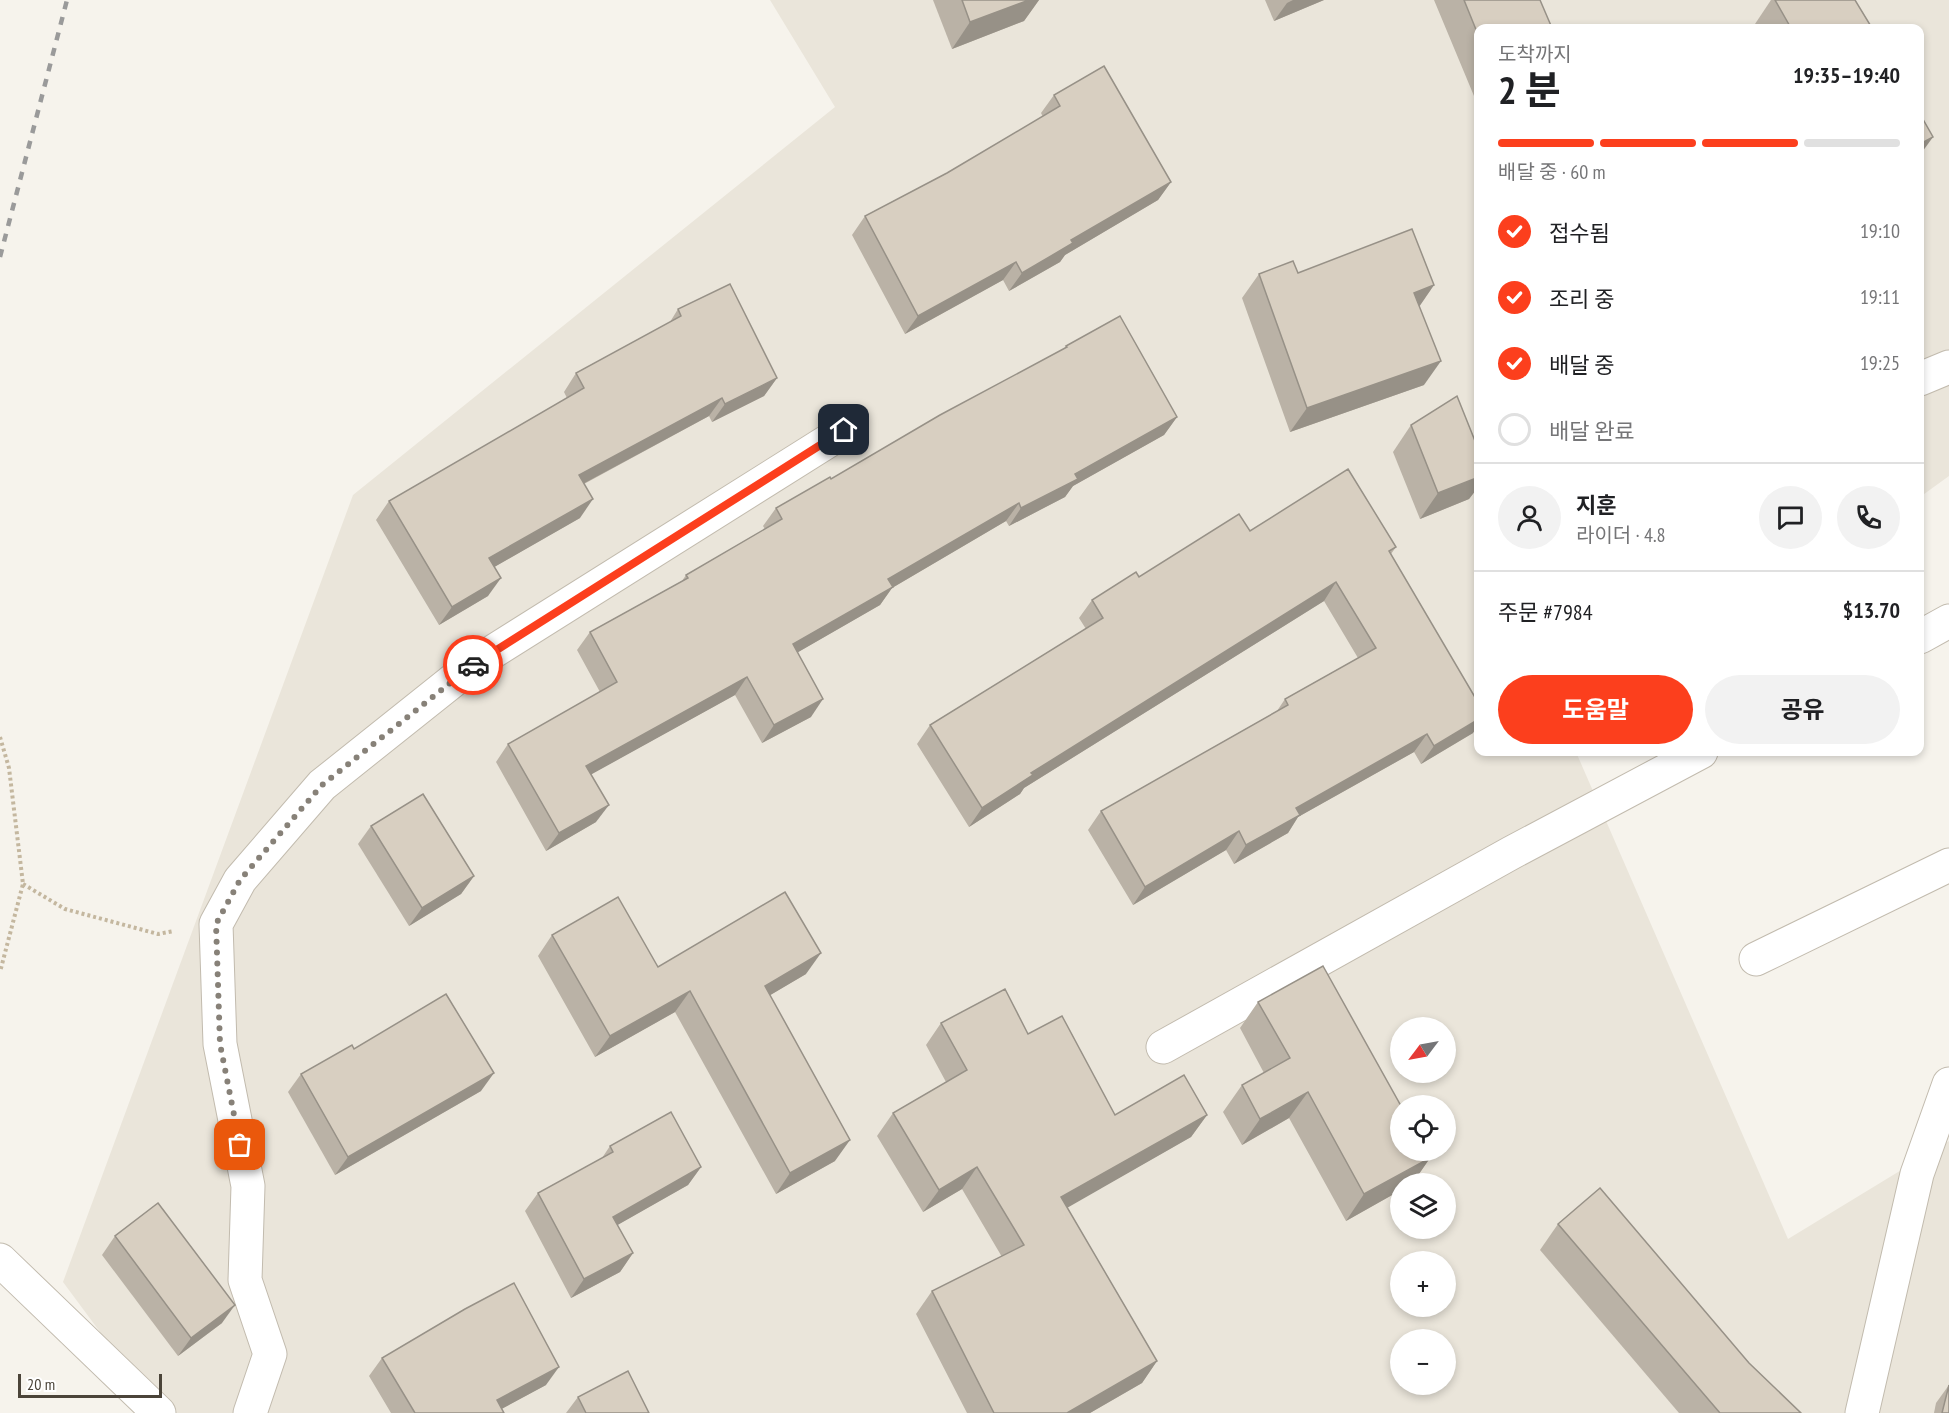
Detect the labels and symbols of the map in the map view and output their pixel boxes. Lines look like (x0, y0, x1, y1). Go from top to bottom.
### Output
pin (818, 404, 869, 455)
courier (443, 635, 503, 695)
north arrow (1390, 1017, 1456, 1083)
pin (214, 1119, 265, 1170)
scale bar (18, 1371, 162, 1398)

